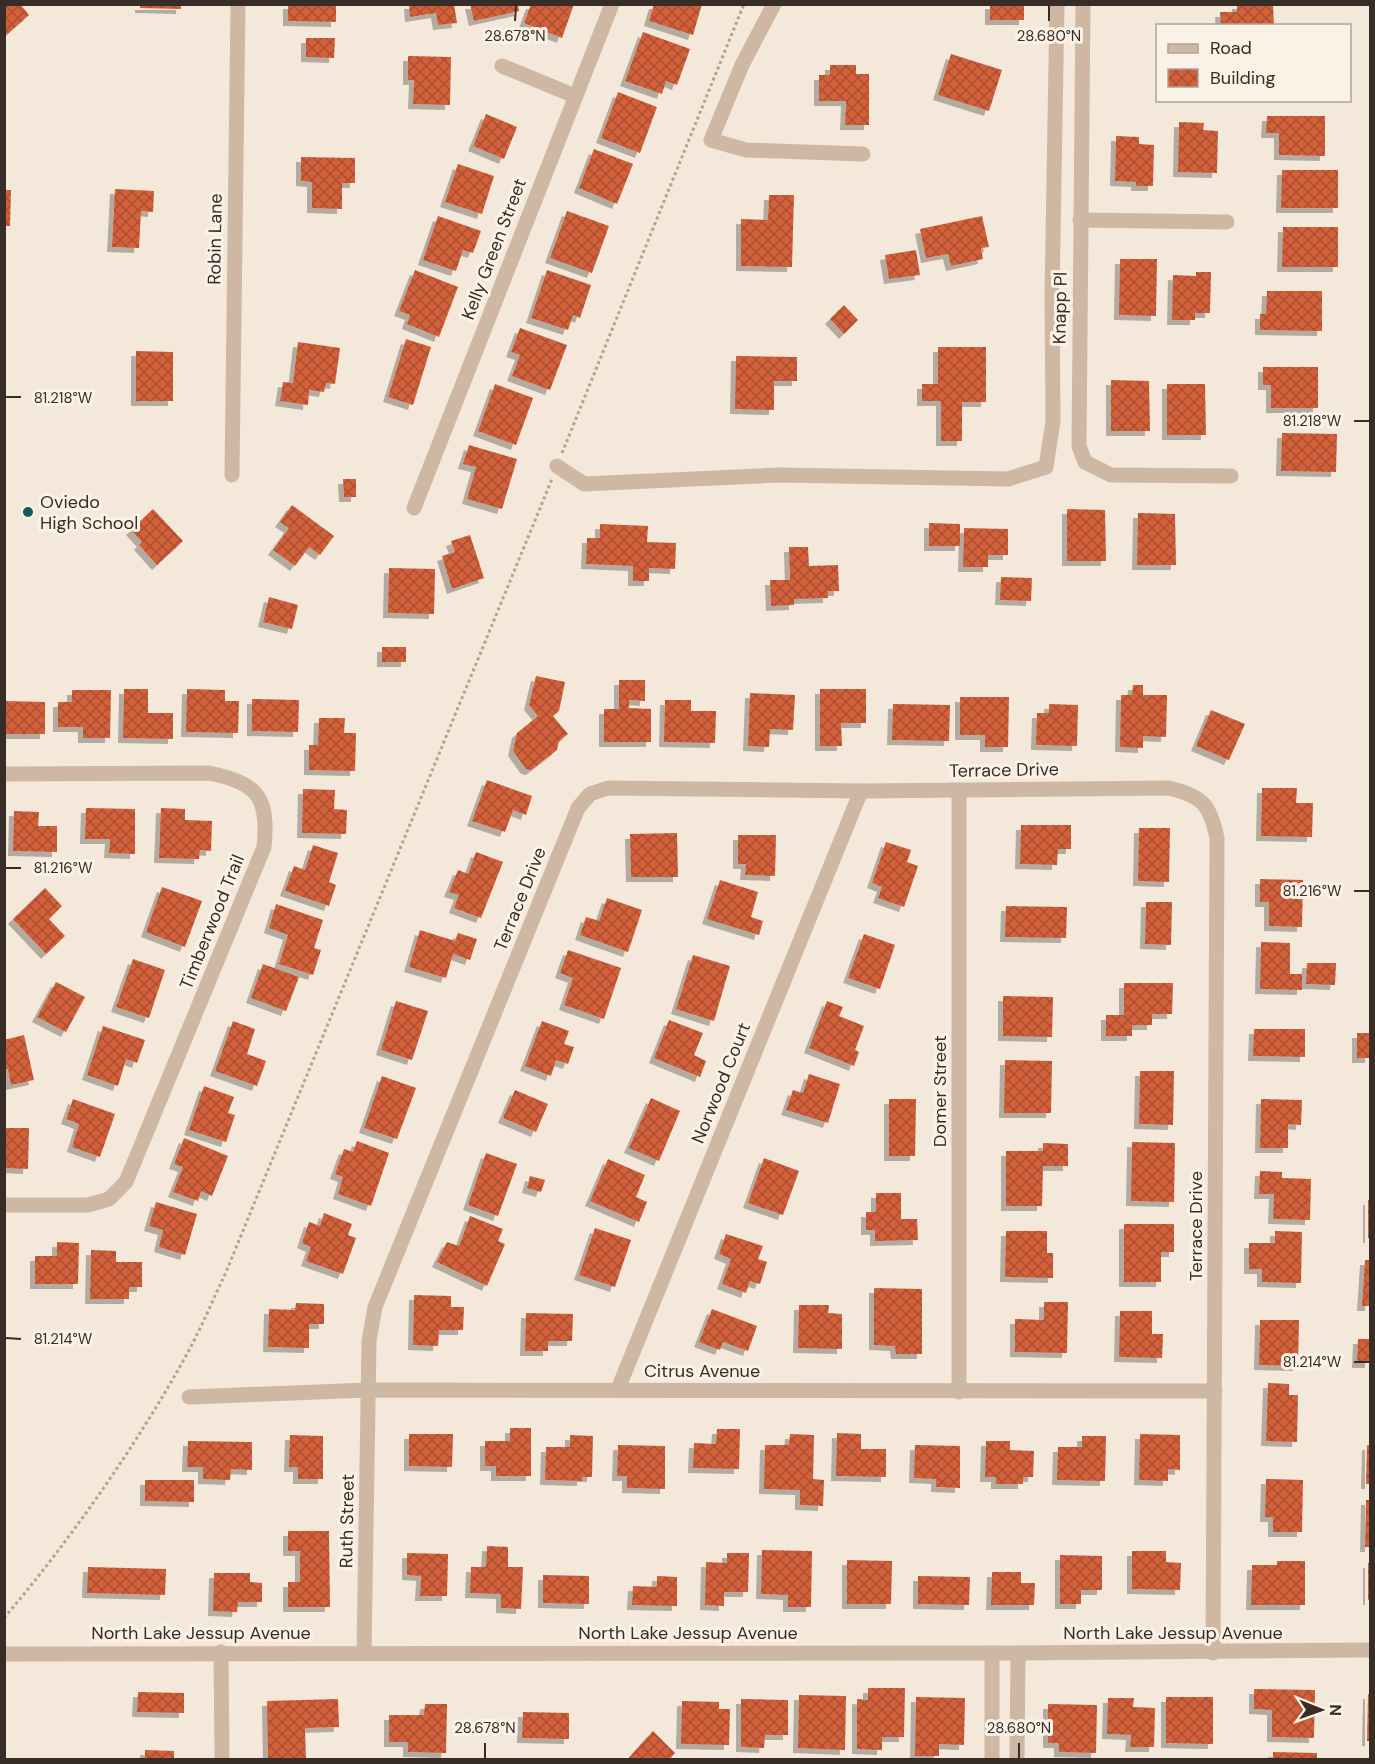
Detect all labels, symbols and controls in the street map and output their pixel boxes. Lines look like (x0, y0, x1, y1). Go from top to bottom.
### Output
legend (1156, 24, 1351, 102)
text: 28.678°N (484, 26, 546, 46)
text: 28.680°N (1017, 26, 1081, 46)
text: Road (1210, 36, 1252, 60)
text: Building (1210, 66, 1275, 90)
street label: Kelly Green Street (456, 175, 532, 323)
street label: Robin Lane (202, 193, 228, 285)
street label: Knapp Pl (1047, 272, 1073, 344)
text: 81.218°W (34, 388, 93, 408)
text: 81.218°W (1283, 411, 1342, 431)
place label: Oviedo High School (40, 490, 138, 535)
marker: Oviedo High School (21, 505, 35, 519)
street label: Terrace Drive (949, 757, 1059, 783)
street label: Terrace Drive (488, 844, 552, 954)
street label: Timberwood Trail (174, 851, 250, 993)
text: 81.216°W (34, 858, 93, 878)
text: 81.216°W (1283, 881, 1342, 901)
street label: Norwood Court (686, 1019, 756, 1147)
street label: Domer Street (928, 1035, 952, 1147)
street label: Terrace Drive (1184, 1171, 1208, 1281)
text: 81.214°W (34, 1329, 93, 1349)
text: 81.214°W (1283, 1352, 1342, 1372)
street label: Citrus Avenue (644, 1359, 760, 1383)
street label: Ruth Street (334, 1474, 360, 1568)
street label: North Lake Jessup Avenue (91, 1621, 311, 1645)
street label: North Lake Jessup Avenue (578, 1621, 798, 1645)
street label: North Lake Jessup Avenue (1063, 1621, 1283, 1645)
north arrow (1291, 1680, 1351, 1740)
text: N (1325, 1704, 1346, 1716)
text: 28.678°N (454, 1718, 516, 1738)
text: 28.680°N (987, 1718, 1051, 1738)

